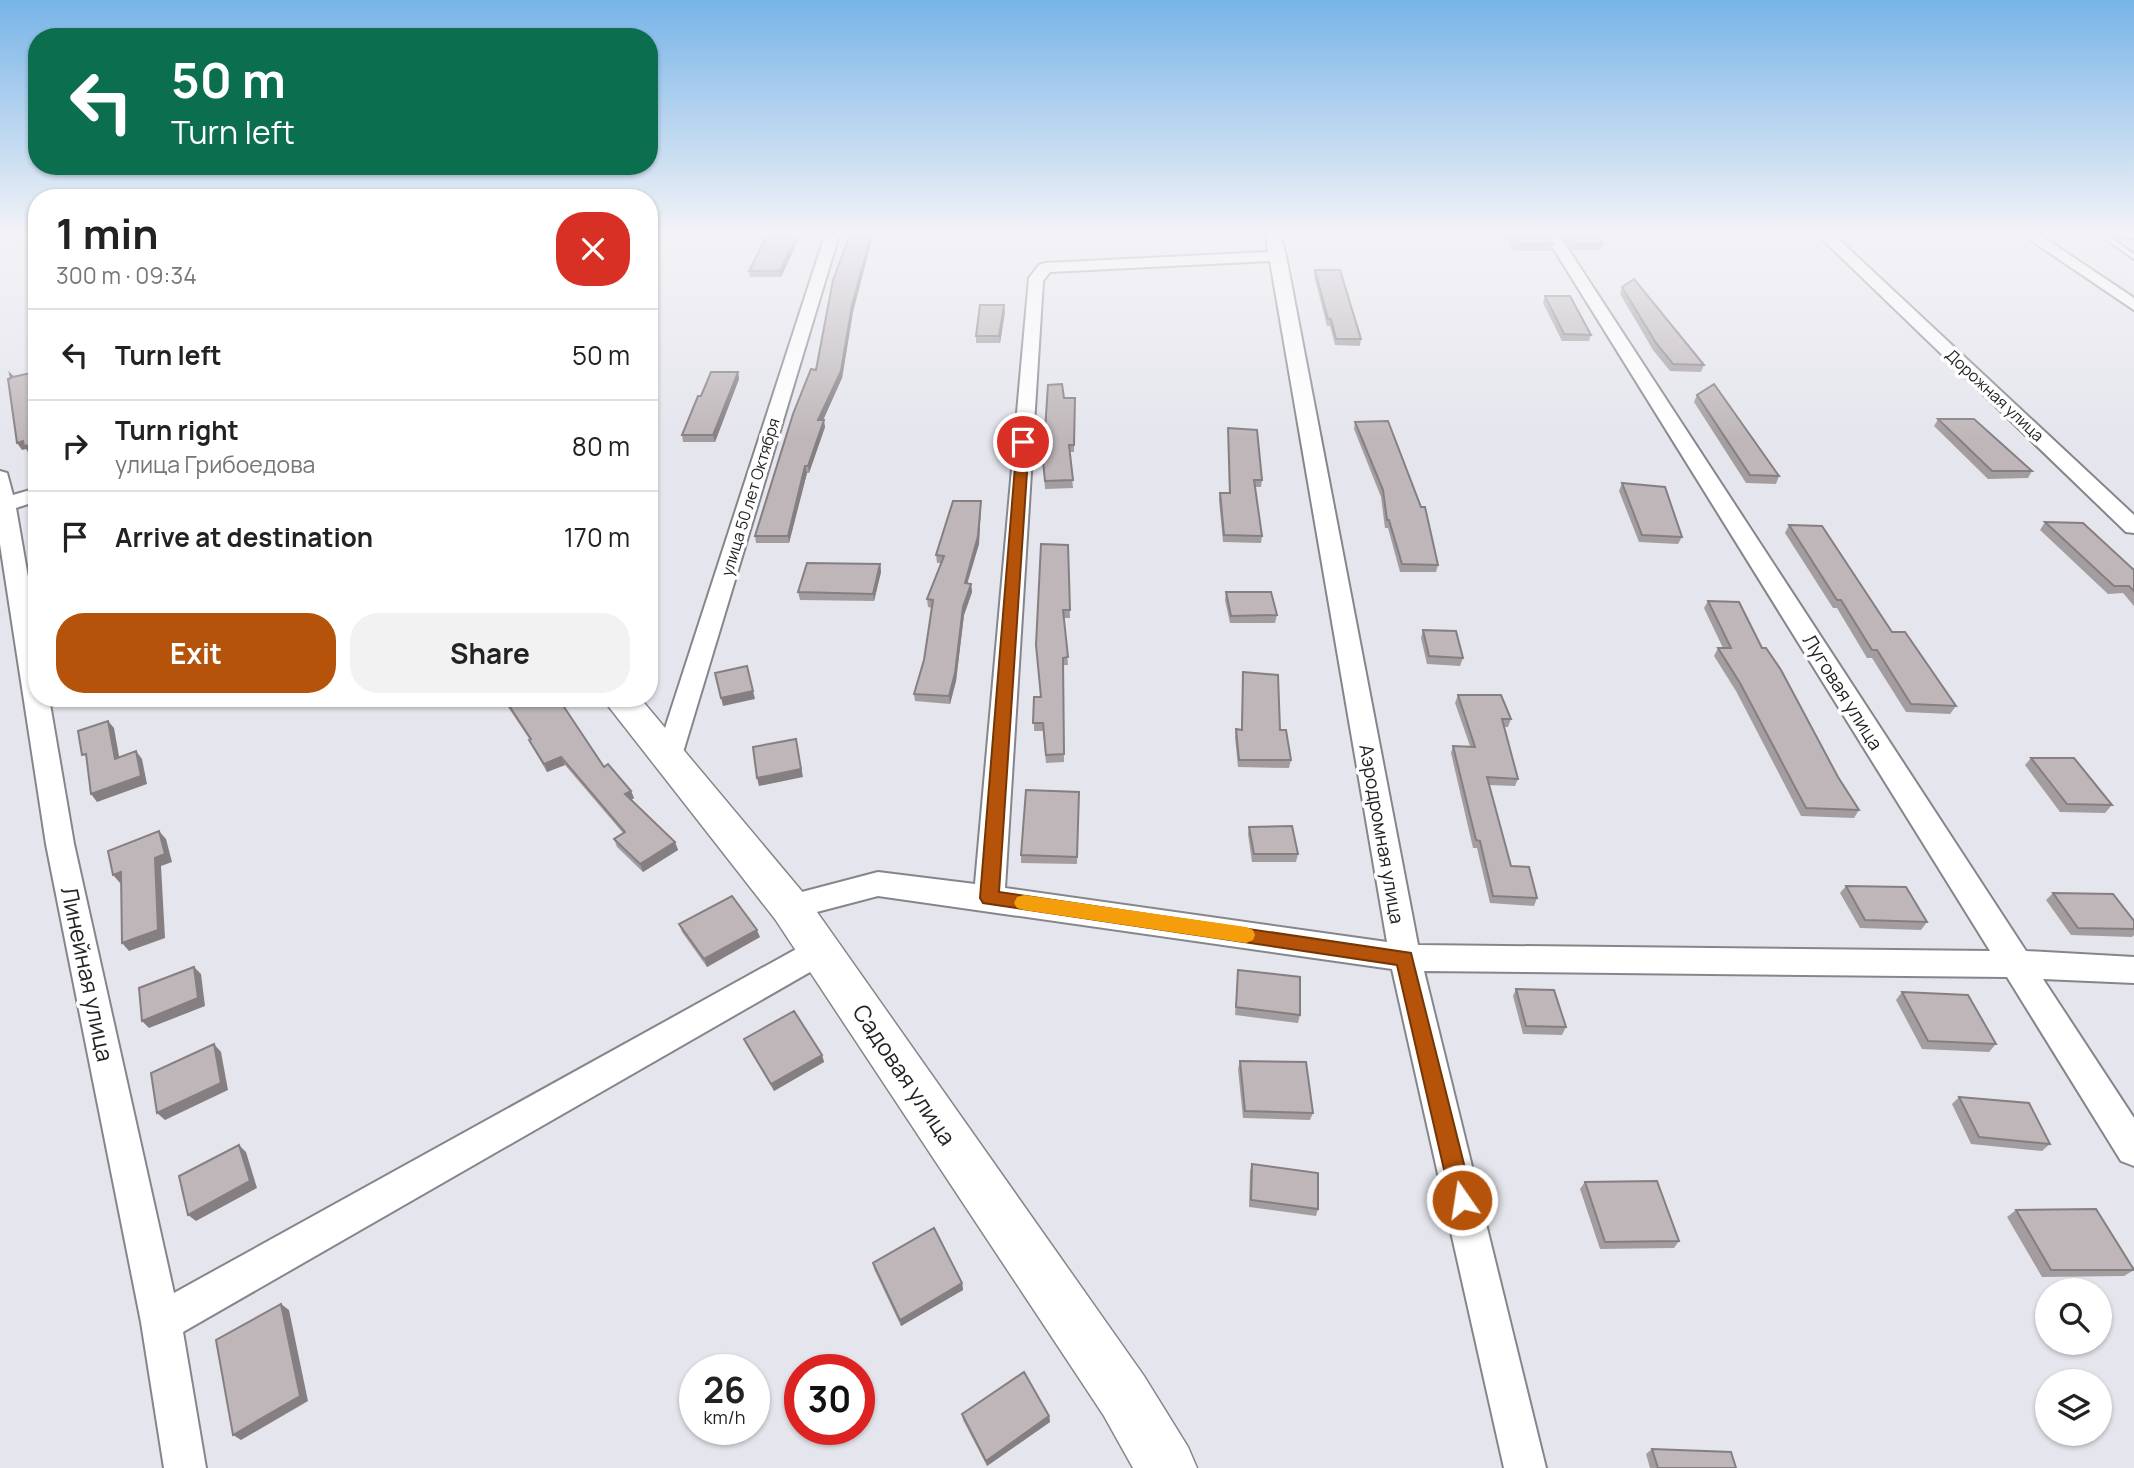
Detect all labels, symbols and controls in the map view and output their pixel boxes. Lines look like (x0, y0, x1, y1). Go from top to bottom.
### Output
text: 50 m (171, 46, 286, 113)
icon: left (56, 56, 147, 147)
text: Turn left (171, 110, 295, 154)
text: 1 min (56, 204, 159, 262)
button: close (556, 212, 630, 286)
text: 300 m · 09:34 (56, 259, 197, 291)
icon: left (56, 336, 94, 374)
text: Turn left (115, 337, 222, 373)
text: 50 m (572, 337, 630, 373)
street label: Дорожная улица (1941, 344, 2049, 446)
text: Turn right (115, 412, 239, 448)
pin (993, 412, 1053, 472)
street label: улица 50 лет Октября (715, 415, 785, 579)
icon: arrive (1004, 423, 1042, 461)
icon: right (56, 427, 94, 465)
text: 80 m (572, 428, 630, 464)
text: улица Грибоедова (115, 448, 315, 480)
icon: arrive (56, 518, 94, 556)
text: Arrive at destination (115, 519, 373, 555)
text: 170 m (564, 519, 630, 555)
button: Exit (56, 613, 336, 693)
button: Share (350, 613, 630, 693)
street label: Луговая улица (1797, 629, 1889, 755)
street label: Аэродромная улица (1353, 742, 1411, 926)
street label: Линейная улица (54, 883, 122, 1064)
street label: Садовая улица (846, 998, 964, 1151)
position arrow (1425, 1163, 1499, 1237)
map controls (2035, 1278, 2112, 1446)
button: search (2035, 1278, 2112, 1355)
speed limit sign: 30 (784, 1354, 875, 1445)
text: 26 (703, 1366, 746, 1414)
button: layers (2035, 1369, 2112, 1446)
text: km/h (704, 1405, 745, 1429)

